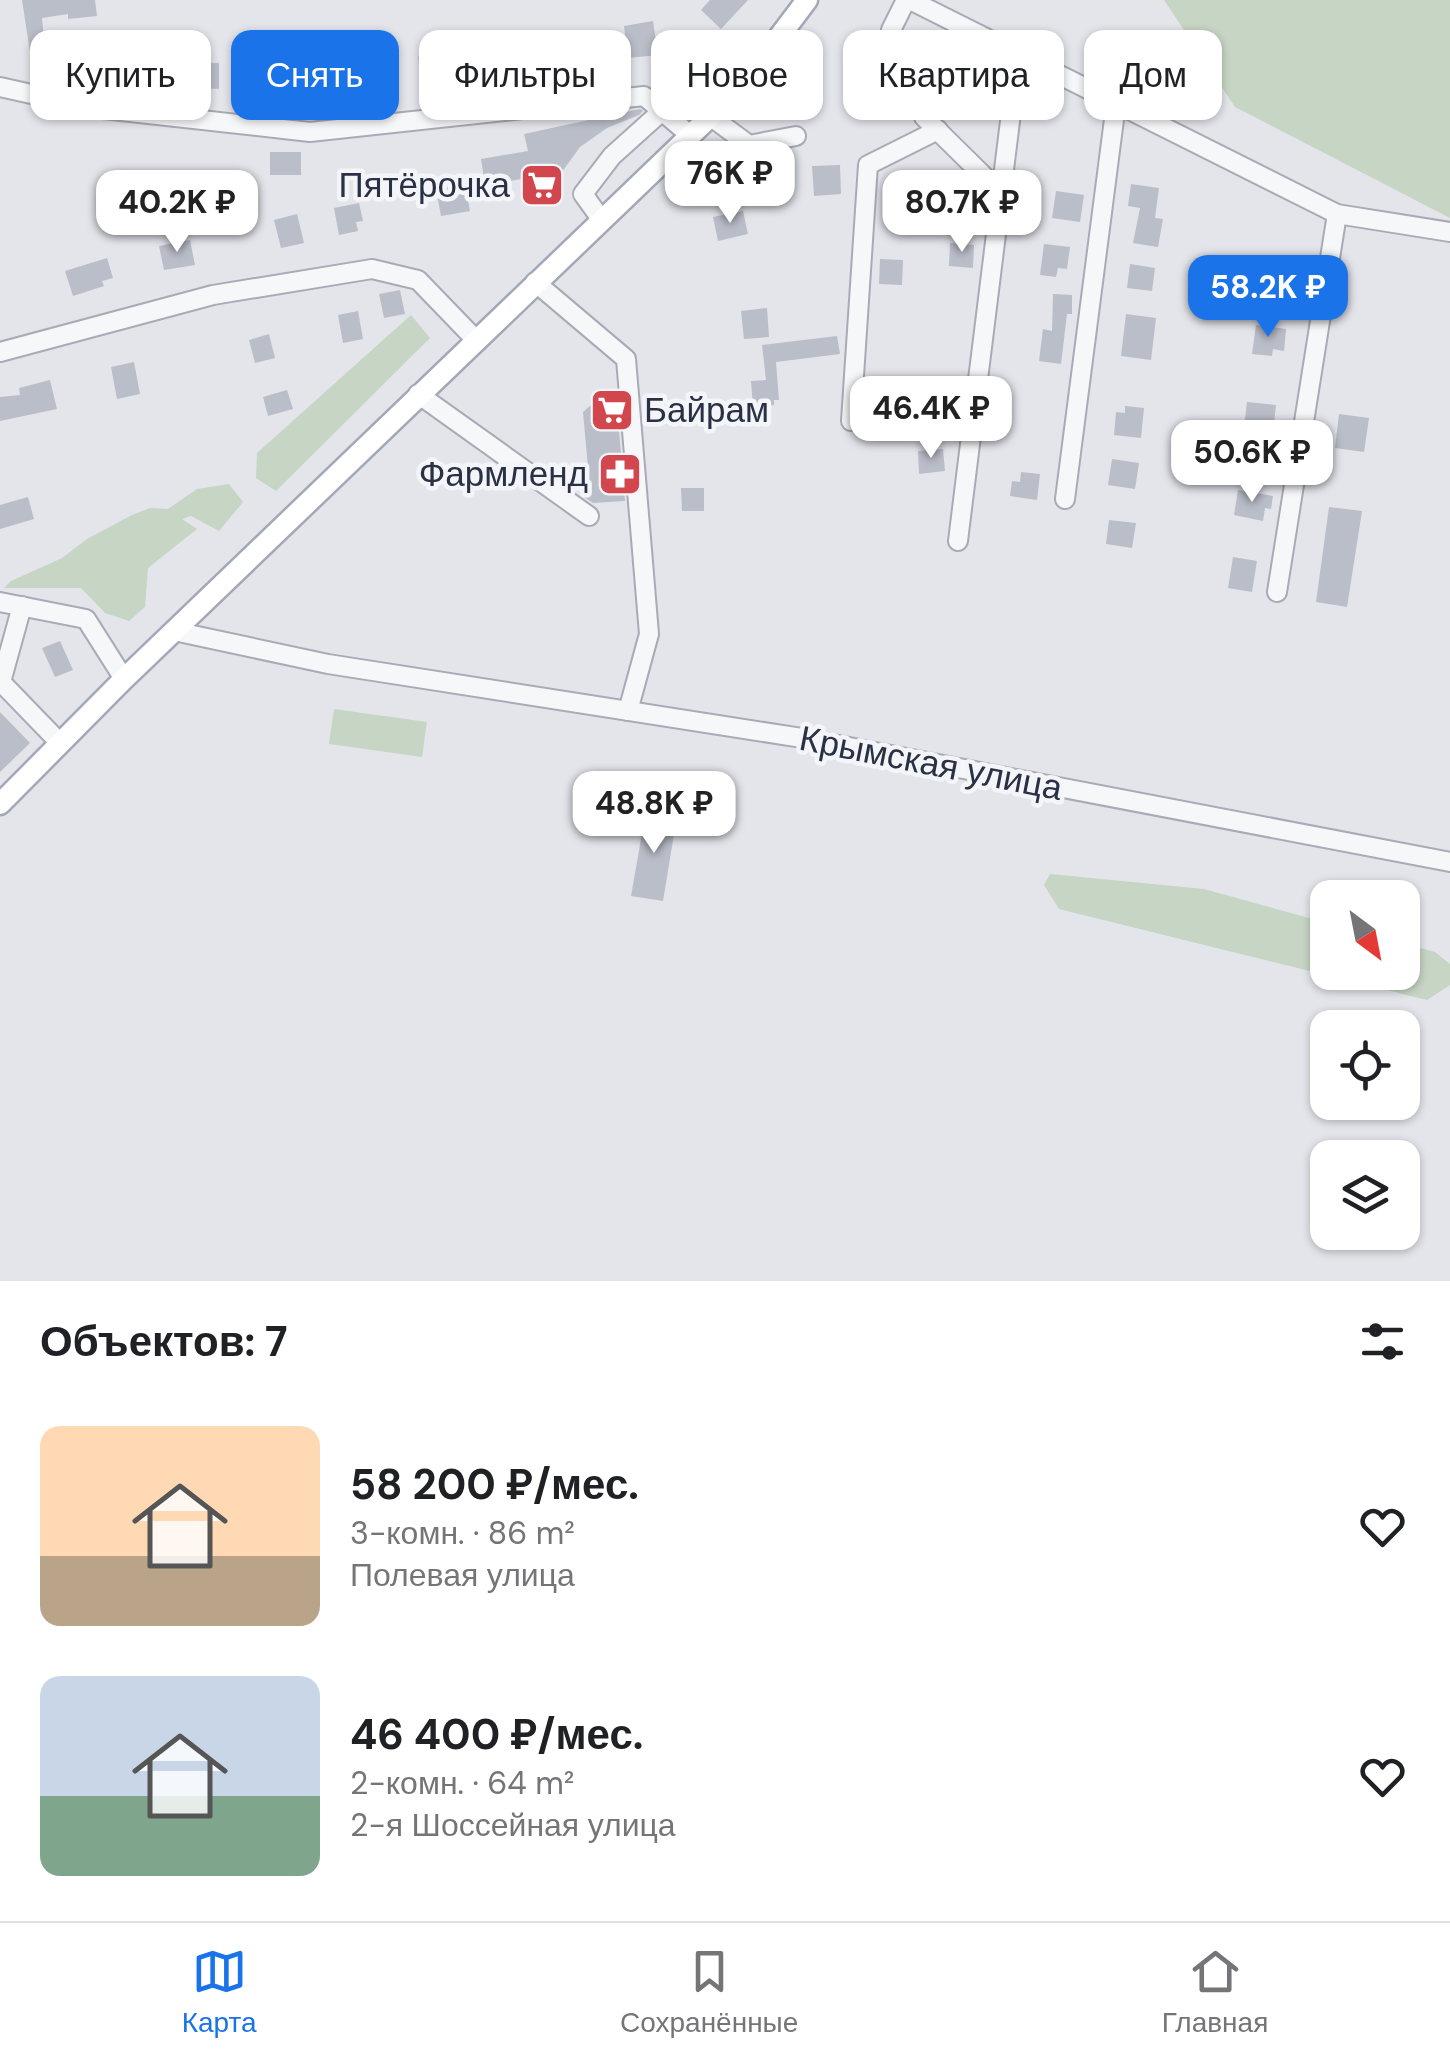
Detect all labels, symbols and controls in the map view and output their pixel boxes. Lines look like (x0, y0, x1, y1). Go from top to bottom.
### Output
chip: Купить (30, 30, 211, 120)
chip: Снять (231, 30, 399, 120)
chip: Фильтры (419, 30, 631, 120)
chip: Новое (651, 30, 823, 120)
chip: Квартира (843, 30, 1064, 120)
chip: Дом (1084, 30, 1222, 120)
pin: 76K ₽ (660, 141, 800, 226)
text: 76K ₽ (687, 152, 773, 194)
place label: Пятёрочка (338, 162, 511, 208)
supermarket icon: Пятёрочка (519, 162, 565, 208)
pin: 40.2K ₽ (85, 170, 269, 255)
pin: 80.7K ₽ (870, 170, 1054, 255)
text: 40.2K ₽ (118, 181, 236, 223)
text: 80.7K ₽ (904, 181, 1020, 223)
pin: 58.2K ₽ (1176, 255, 1360, 340)
text: 58.2K ₽ (1210, 266, 1326, 308)
pin: 46.4K ₽ (839, 376, 1023, 461)
supermarket icon: Байрам (589, 387, 635, 433)
place label: Байрам (644, 387, 769, 433)
text: 46.4K ₽ (872, 387, 990, 429)
pin: 50.6K ₽ (1160, 420, 1344, 505)
text: 50.6K ₽ (1193, 431, 1311, 473)
place label: Фармленд (419, 451, 588, 497)
pharmacy icon: Фармленд (597, 451, 643, 497)
street label: Крымская улица (796, 715, 1067, 811)
pin: 48.8K ₽ (562, 771, 746, 856)
text: 48.8K ₽ (595, 782, 713, 824)
north arrow (1310, 880, 1420, 990)
map controls (1310, 880, 1420, 1250)
button: locate (1310, 1010, 1420, 1120)
button: layers (1310, 1140, 1420, 1250)
text: Объектов: 7 (40, 1314, 288, 1369)
icon: filters (1355, 1314, 1410, 1369)
text: 58 200 ₽/мес. (350, 1457, 639, 1512)
icon: home (120, 1466, 240, 1586)
icon: heart (1355, 1499, 1410, 1554)
text: 3-комн. · 86 m² (350, 1512, 575, 1554)
text: Полевая улица (350, 1554, 575, 1596)
text: 46 400 ₽/мес. (350, 1707, 643, 1762)
icon: home (120, 1716, 240, 1836)
icon: heart (1355, 1749, 1410, 1804)
text: 2-комн. · 64 m² (350, 1762, 574, 1804)
text: 2-я Шоссейная улица (350, 1804, 676, 1846)
tab: Карта (182, 1944, 257, 2041)
tab: Сохранённые (620, 1944, 798, 2041)
tab: Главная (1162, 1944, 1268, 2041)

